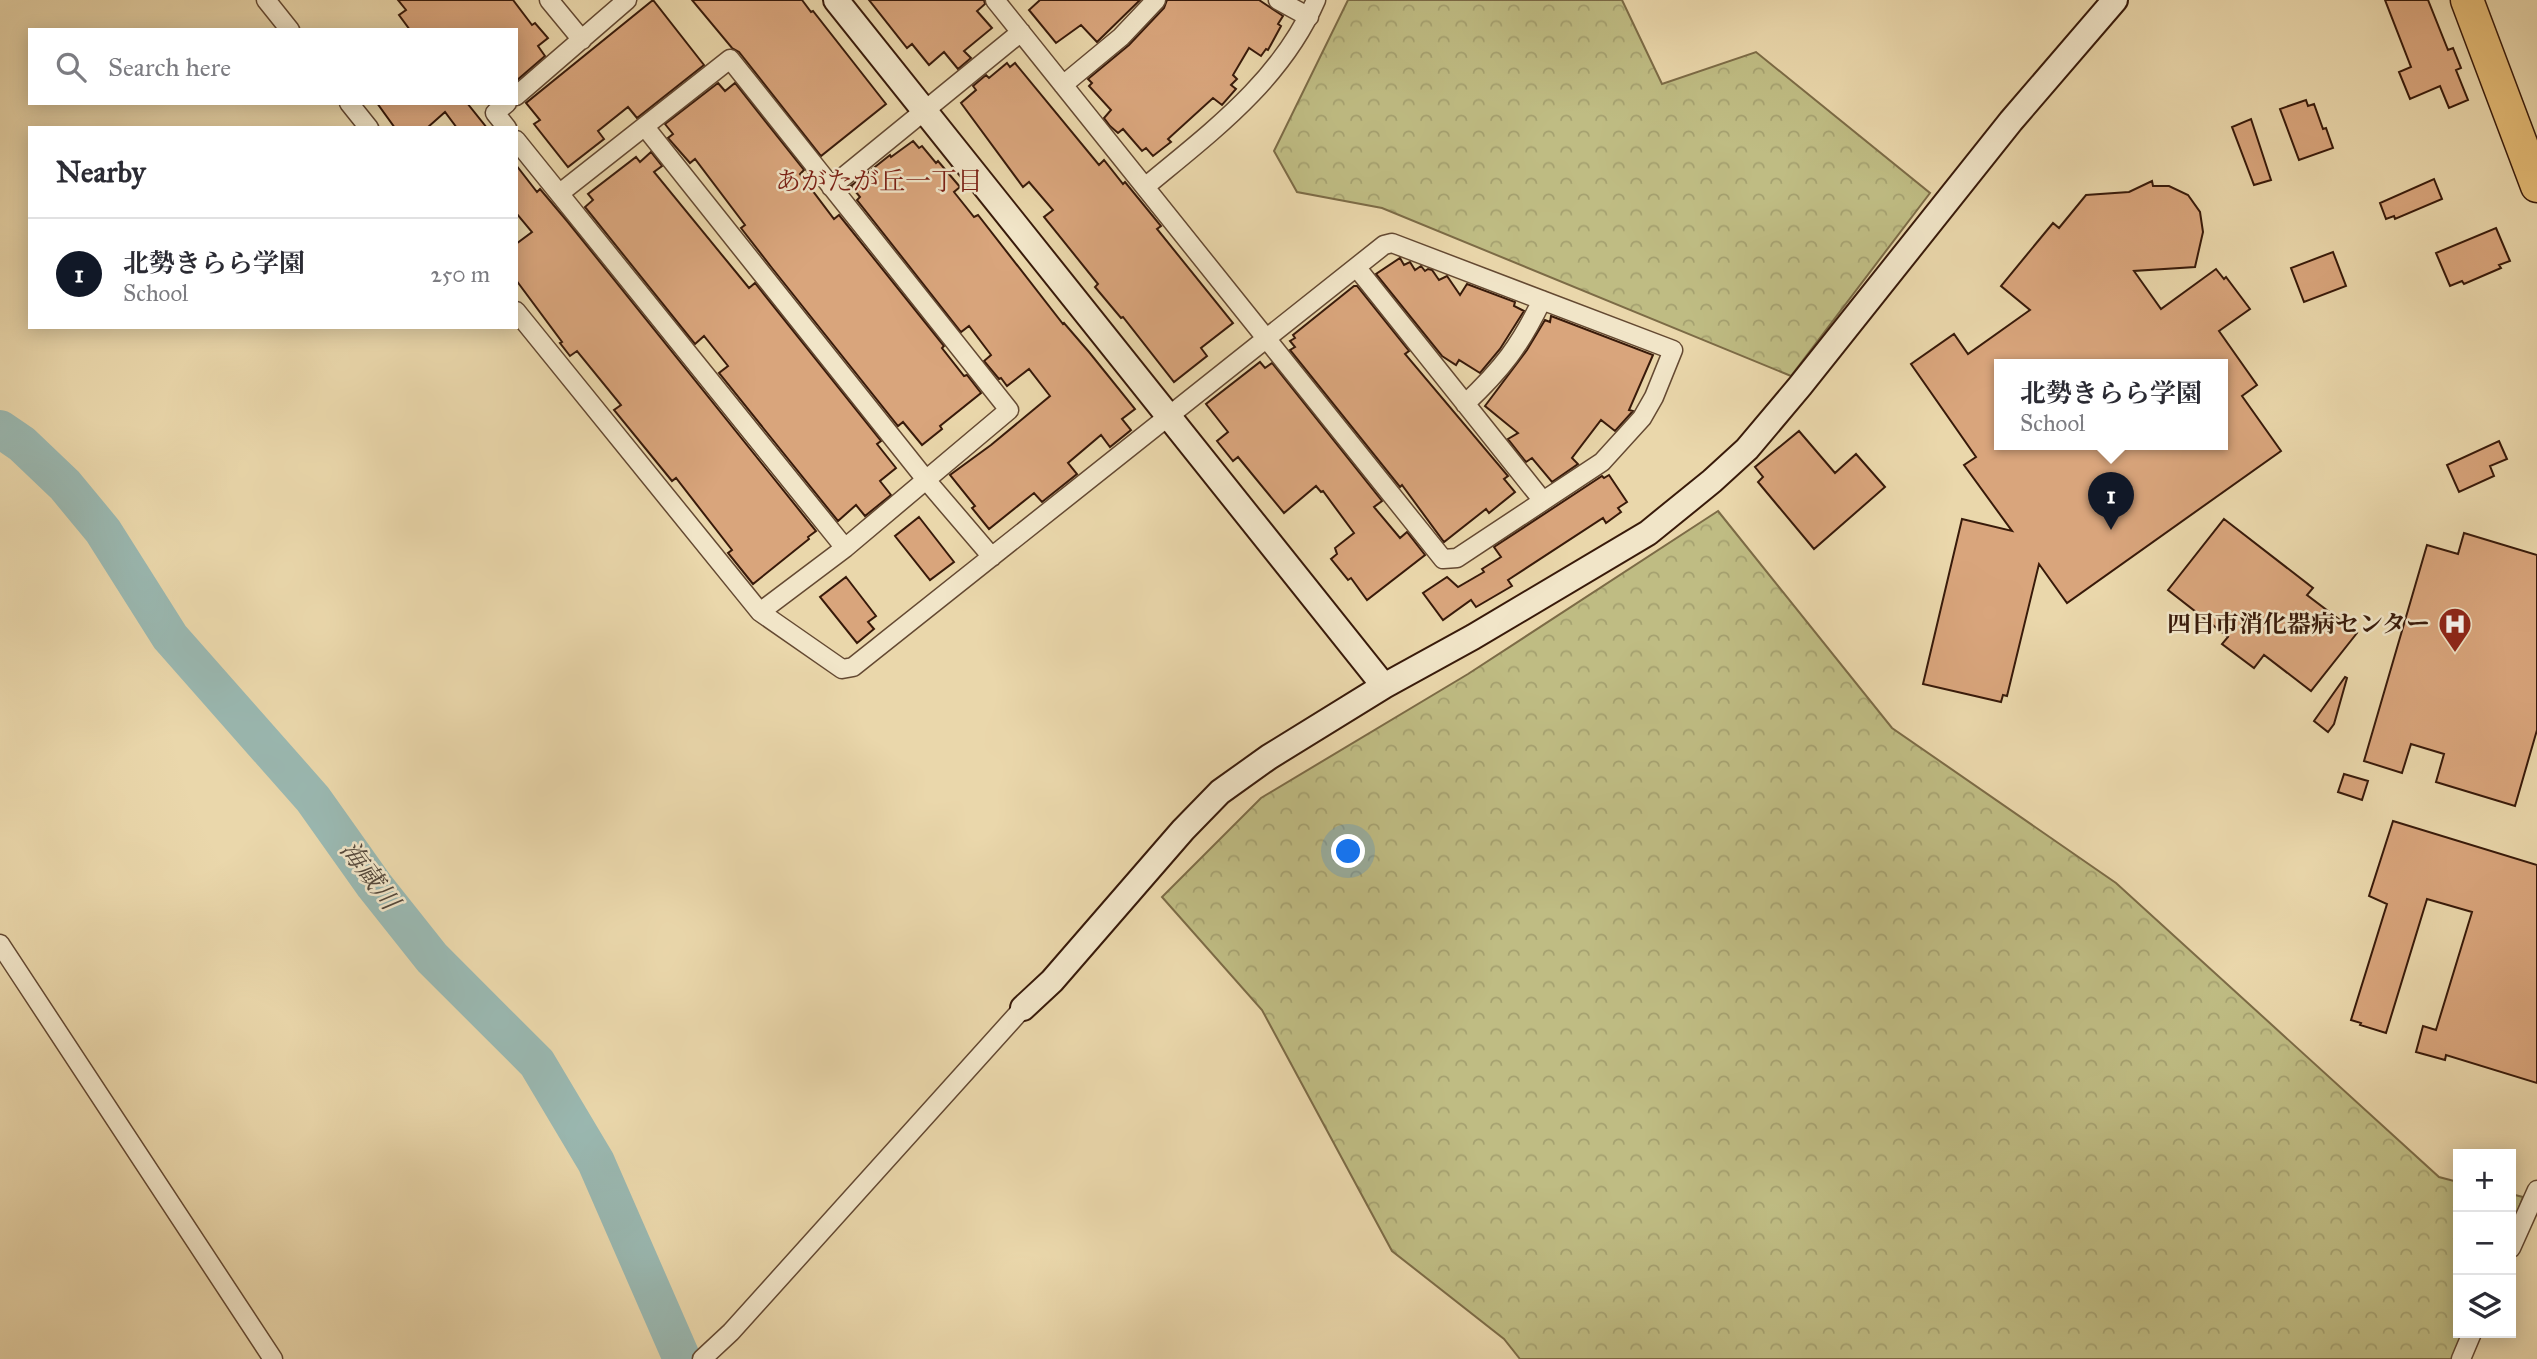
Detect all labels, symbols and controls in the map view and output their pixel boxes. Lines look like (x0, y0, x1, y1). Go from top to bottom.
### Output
search box (28, 28, 518, 105)
icon: search (52, 48, 90, 86)
text: Search here (108, 51, 231, 83)
text: Nearby (56, 154, 146, 190)
district label: あがたが丘一丁目 (775, 165, 983, 197)
text: 北勢きらら学園 (123, 247, 305, 279)
text: 1 (74, 260, 84, 288)
text: 250 m (430, 260, 490, 288)
text: School (123, 279, 188, 307)
popup (1994, 359, 2228, 450)
text: 北勢きらら学園 (2020, 377, 2202, 409)
text: School (2020, 409, 2085, 437)
pin: 1 (2088, 472, 2134, 530)
hospital icon: 四日市消化器病センター (2436, 605, 2474, 654)
place label: 四日市消化器病センター (2167, 609, 2430, 639)
water label: 海蔵川 (334, 834, 408, 918)
your location (1331, 834, 1365, 868)
map controls (2453, 1149, 2516, 1338)
button: + (2453, 1149, 2516, 1212)
button: − (2453, 1212, 2516, 1275)
button: layers (2453, 1275, 2516, 1338)

